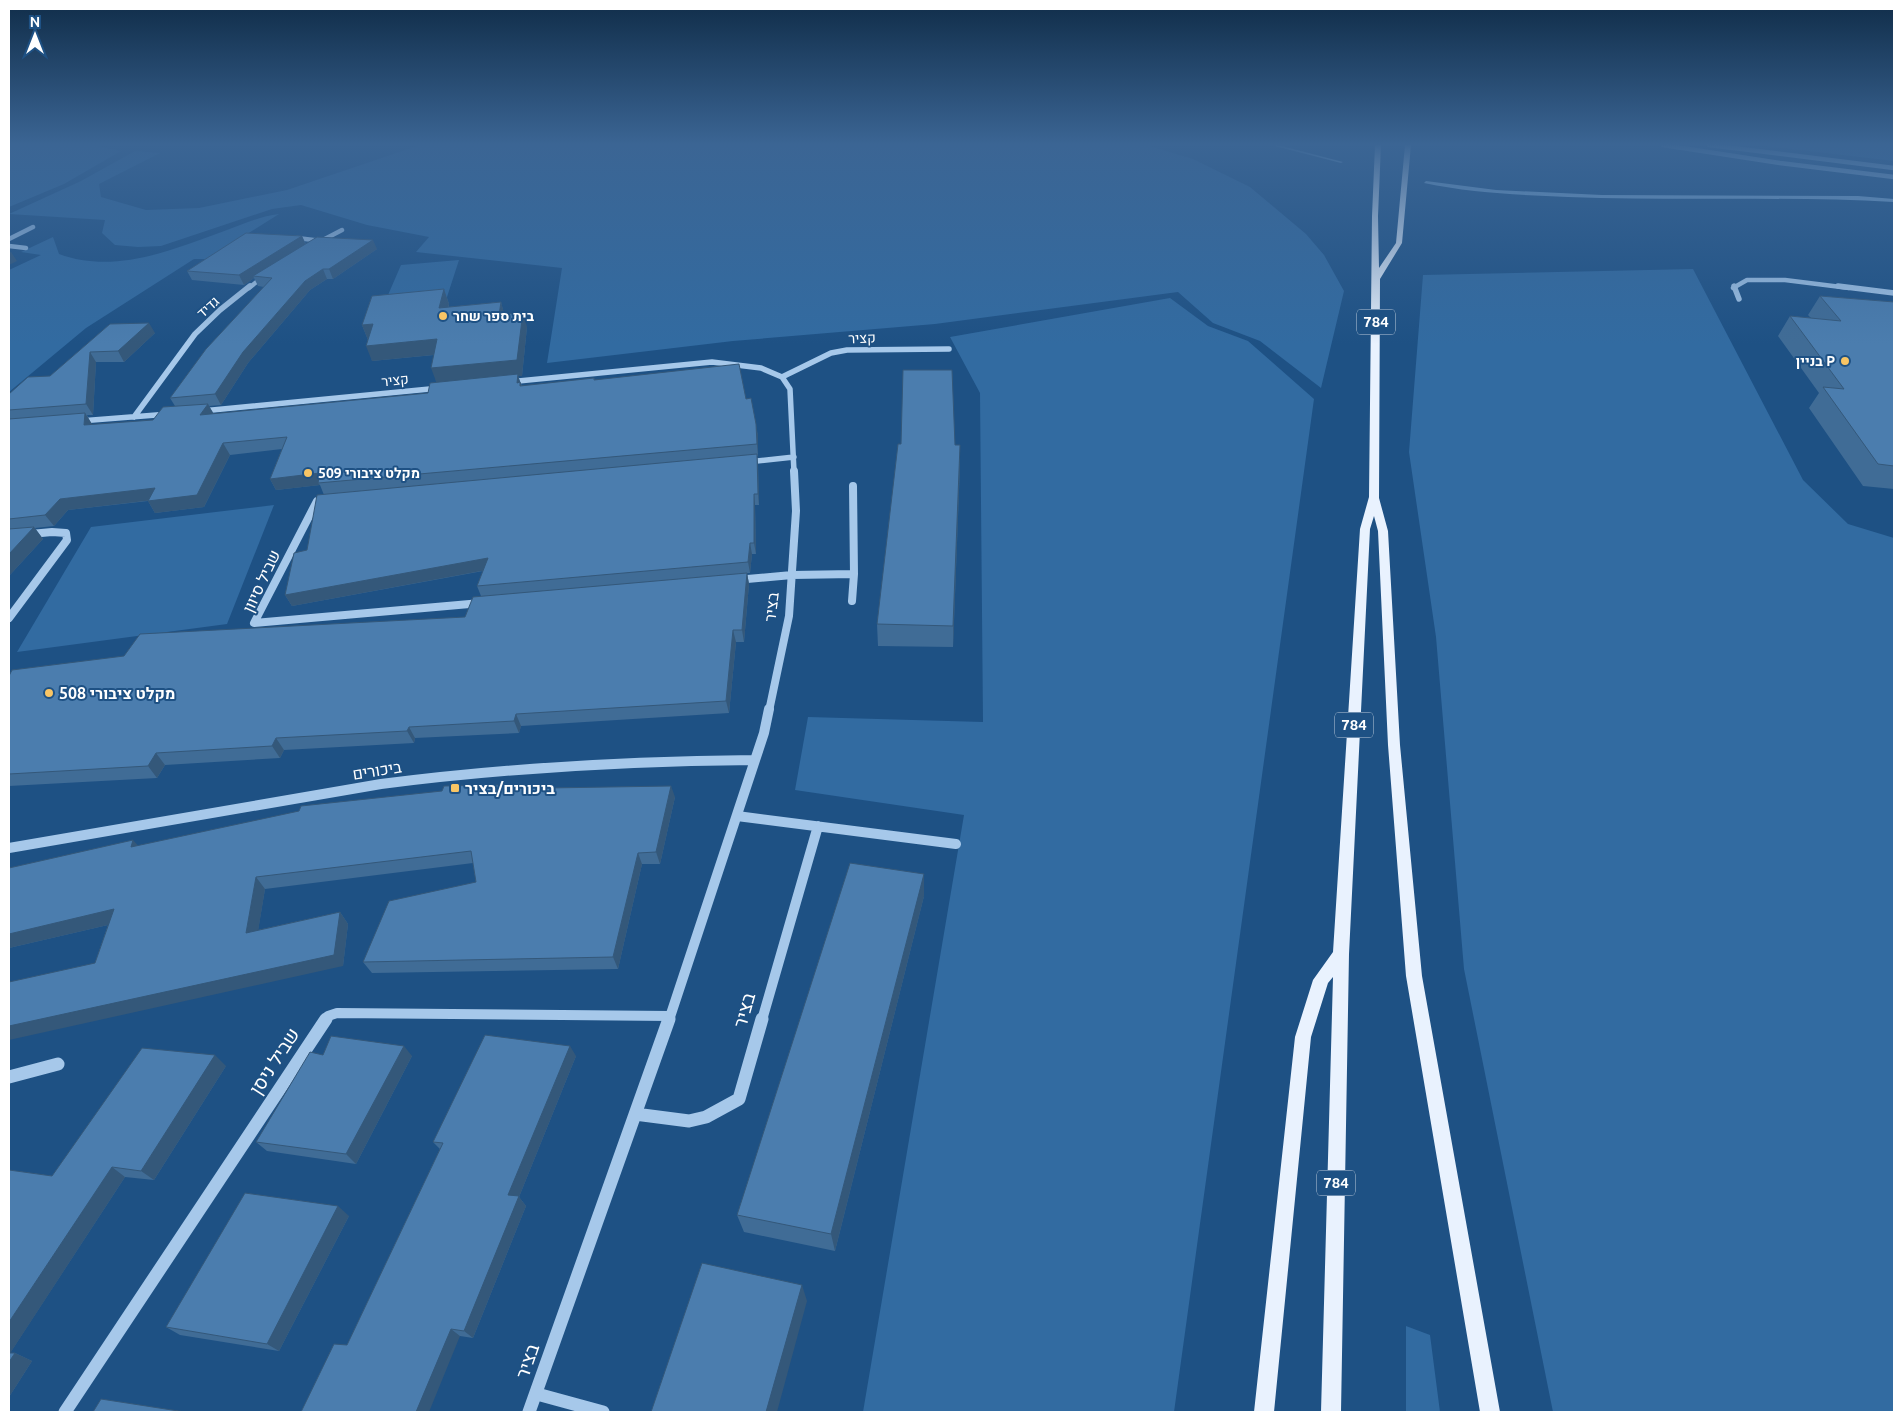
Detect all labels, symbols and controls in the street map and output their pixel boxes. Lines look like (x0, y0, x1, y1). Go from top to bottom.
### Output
north arrow (10, 10, 60, 60)
text: N (30, 14, 40, 30)
street label: גדיד (194, 293, 222, 321)
place label: בית ספר שחר (453, 308, 534, 324)
marker: בית ספר שחר (437, 310, 449, 322)
road number: 784 (1357, 310, 1395, 334)
street label: קציר (848, 330, 876, 346)
place label: בניין P (1796, 353, 1835, 369)
marker: בניין P (1839, 355, 1851, 367)
street label: קציר (381, 371, 409, 389)
place label: מקלט ציבורי 509 (318, 465, 420, 481)
marker: מקלט ציבורי 509 (302, 467, 314, 479)
street label: שביל סיוון (239, 547, 283, 615)
street label: בציר (760, 591, 782, 623)
place label: מקלט ציבורי 508 (59, 684, 175, 702)
marker: מקלט ציבורי 508 (43, 687, 55, 699)
road number: 784 (1335, 712, 1373, 738)
street label: ביכורים (351, 757, 403, 783)
place label: ביכורים/בציר (465, 779, 555, 797)
marker: ביכורים/בציר (449, 782, 461, 794)
street label: בציר (729, 990, 759, 1030)
street label: שביל ניסן (244, 1023, 304, 1099)
road number: 784 (1317, 1170, 1355, 1196)
street label: בציר (511, 1341, 543, 1381)

